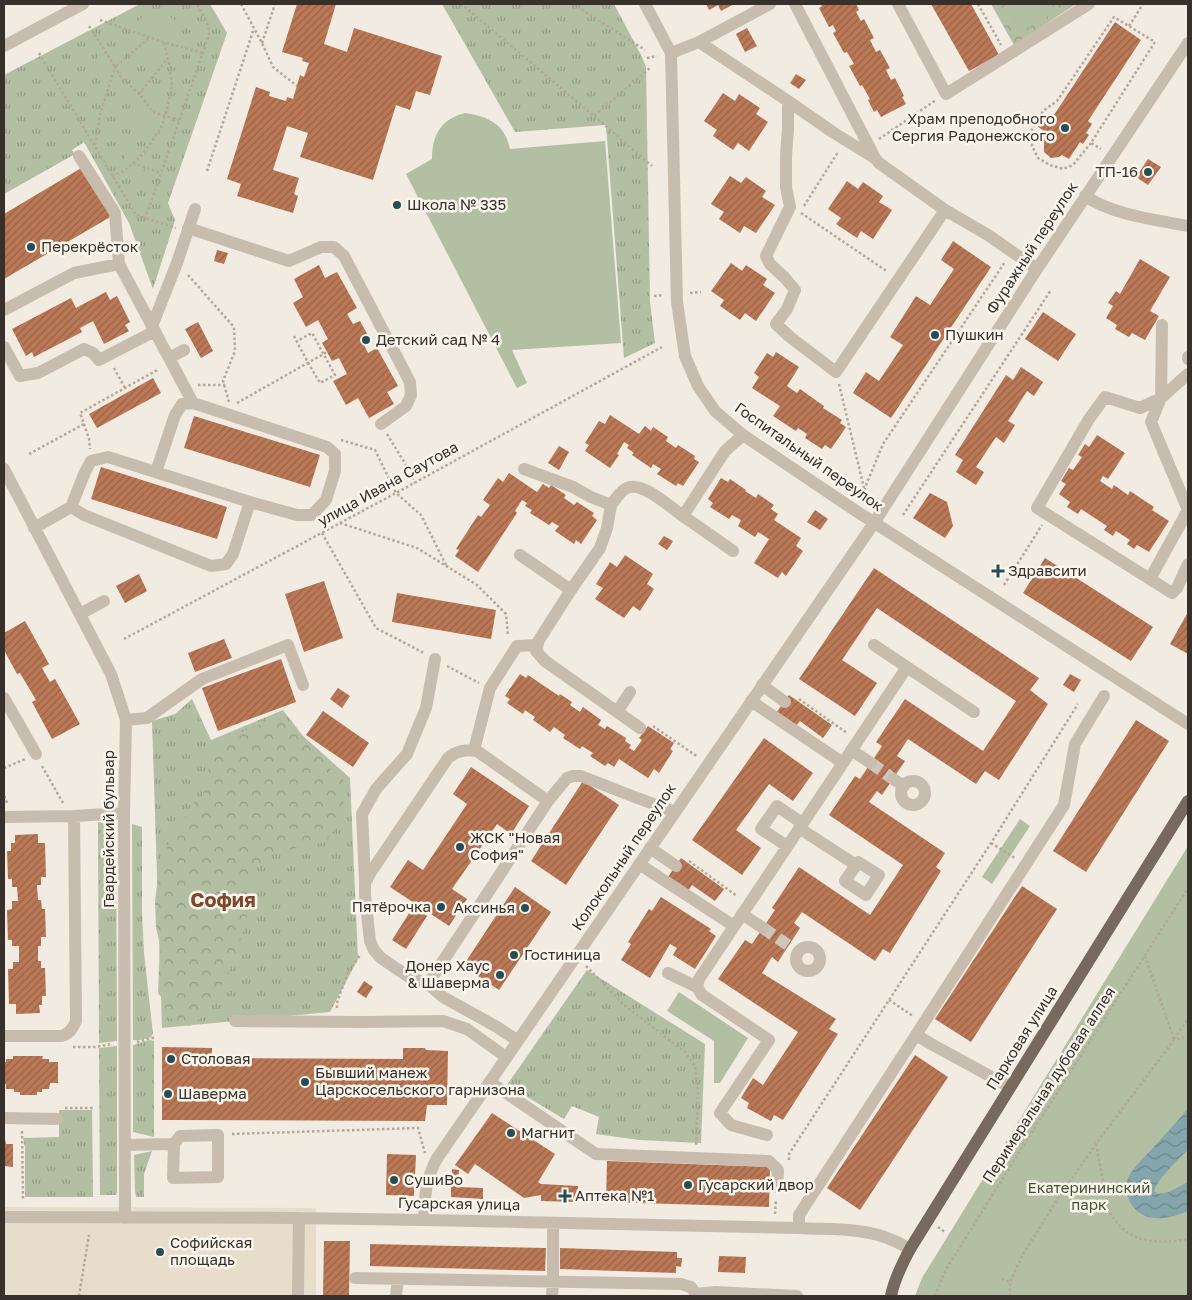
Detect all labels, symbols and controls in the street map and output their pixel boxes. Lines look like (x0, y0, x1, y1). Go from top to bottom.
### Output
place label: Храм преподобного Сергия Радонежского (892, 109, 1055, 144)
marker: Храм преподобного Сергия Радонежского (1059, 122, 1071, 134)
place label: ТП-16 (1095, 162, 1138, 180)
marker: ТП-16 (1142, 166, 1154, 178)
street label: Фуражный переулок (982, 178, 1081, 317)
place label: Школа № 335 (407, 195, 506, 213)
marker: Школа № 335 (391, 199, 403, 211)
place label: Перекрёсток (41, 237, 139, 255)
marker: Перекрёсток (25, 241, 37, 253)
place label: Пушкин (945, 325, 1004, 343)
marker: Пушкин (929, 329, 941, 341)
place label: Детский сад № 4 (376, 330, 500, 348)
marker: Детский сад № 4 (360, 334, 372, 346)
street label: Госпитальный переулок (732, 398, 888, 515)
street label: улица Ивана Саутова (314, 437, 461, 529)
place label: Здравсити (1008, 561, 1087, 579)
marker: Здравсити (992, 565, 1004, 577)
street label: Гвардейский бульвар (99, 750, 117, 908)
street label: Колокольный переулок (567, 779, 679, 933)
place label: ЖСК "Новая София" (470, 828, 560, 863)
marker: ЖСК "Новая София" (454, 841, 466, 853)
district label: София (190, 887, 256, 911)
place label: Пятёрочка (352, 897, 431, 915)
place label: Аксинья (454, 898, 515, 916)
marker: Пятёрочка (435, 901, 447, 913)
marker: Аксинья (519, 902, 531, 914)
place label: Гостиница (524, 945, 601, 963)
marker: Гостиница (508, 949, 520, 961)
place label: Донер Хаус & Шаверма (405, 956, 490, 991)
marker: Донер Хаус & Шаверма (494, 969, 506, 981)
street label: Парковая улица (982, 982, 1060, 1093)
street label: Перимеральная дубовая аллея (978, 983, 1118, 1186)
place label: Столовая (181, 1049, 251, 1067)
marker: Столовая (165, 1053, 177, 1065)
place label: Бывший манеж Царскосельского гарнизона (315, 1063, 525, 1098)
marker: Бывший манеж Царскосельского гарнизона (299, 1076, 311, 1088)
place label: Шаверма (178, 1084, 247, 1102)
marker: Шаверма (162, 1088, 174, 1100)
place label: Магнит (521, 1123, 576, 1141)
marker: Магнит (505, 1127, 517, 1139)
place label: СушиВо (404, 1170, 463, 1188)
marker: СушиВо (388, 1174, 400, 1186)
place label: Гусарский двор (698, 1175, 814, 1193)
park label: Екатерининский парк (1028, 1178, 1150, 1213)
marker: Гусарский двор (682, 1179, 694, 1191)
place label: Аптека №1 (575, 1186, 654, 1204)
marker: Аптека №1 (559, 1190, 571, 1202)
street label: Гусарская улица (398, 1193, 520, 1213)
place label: Софийская площадь (170, 1233, 252, 1268)
marker: Софийская площадь (154, 1246, 166, 1258)

